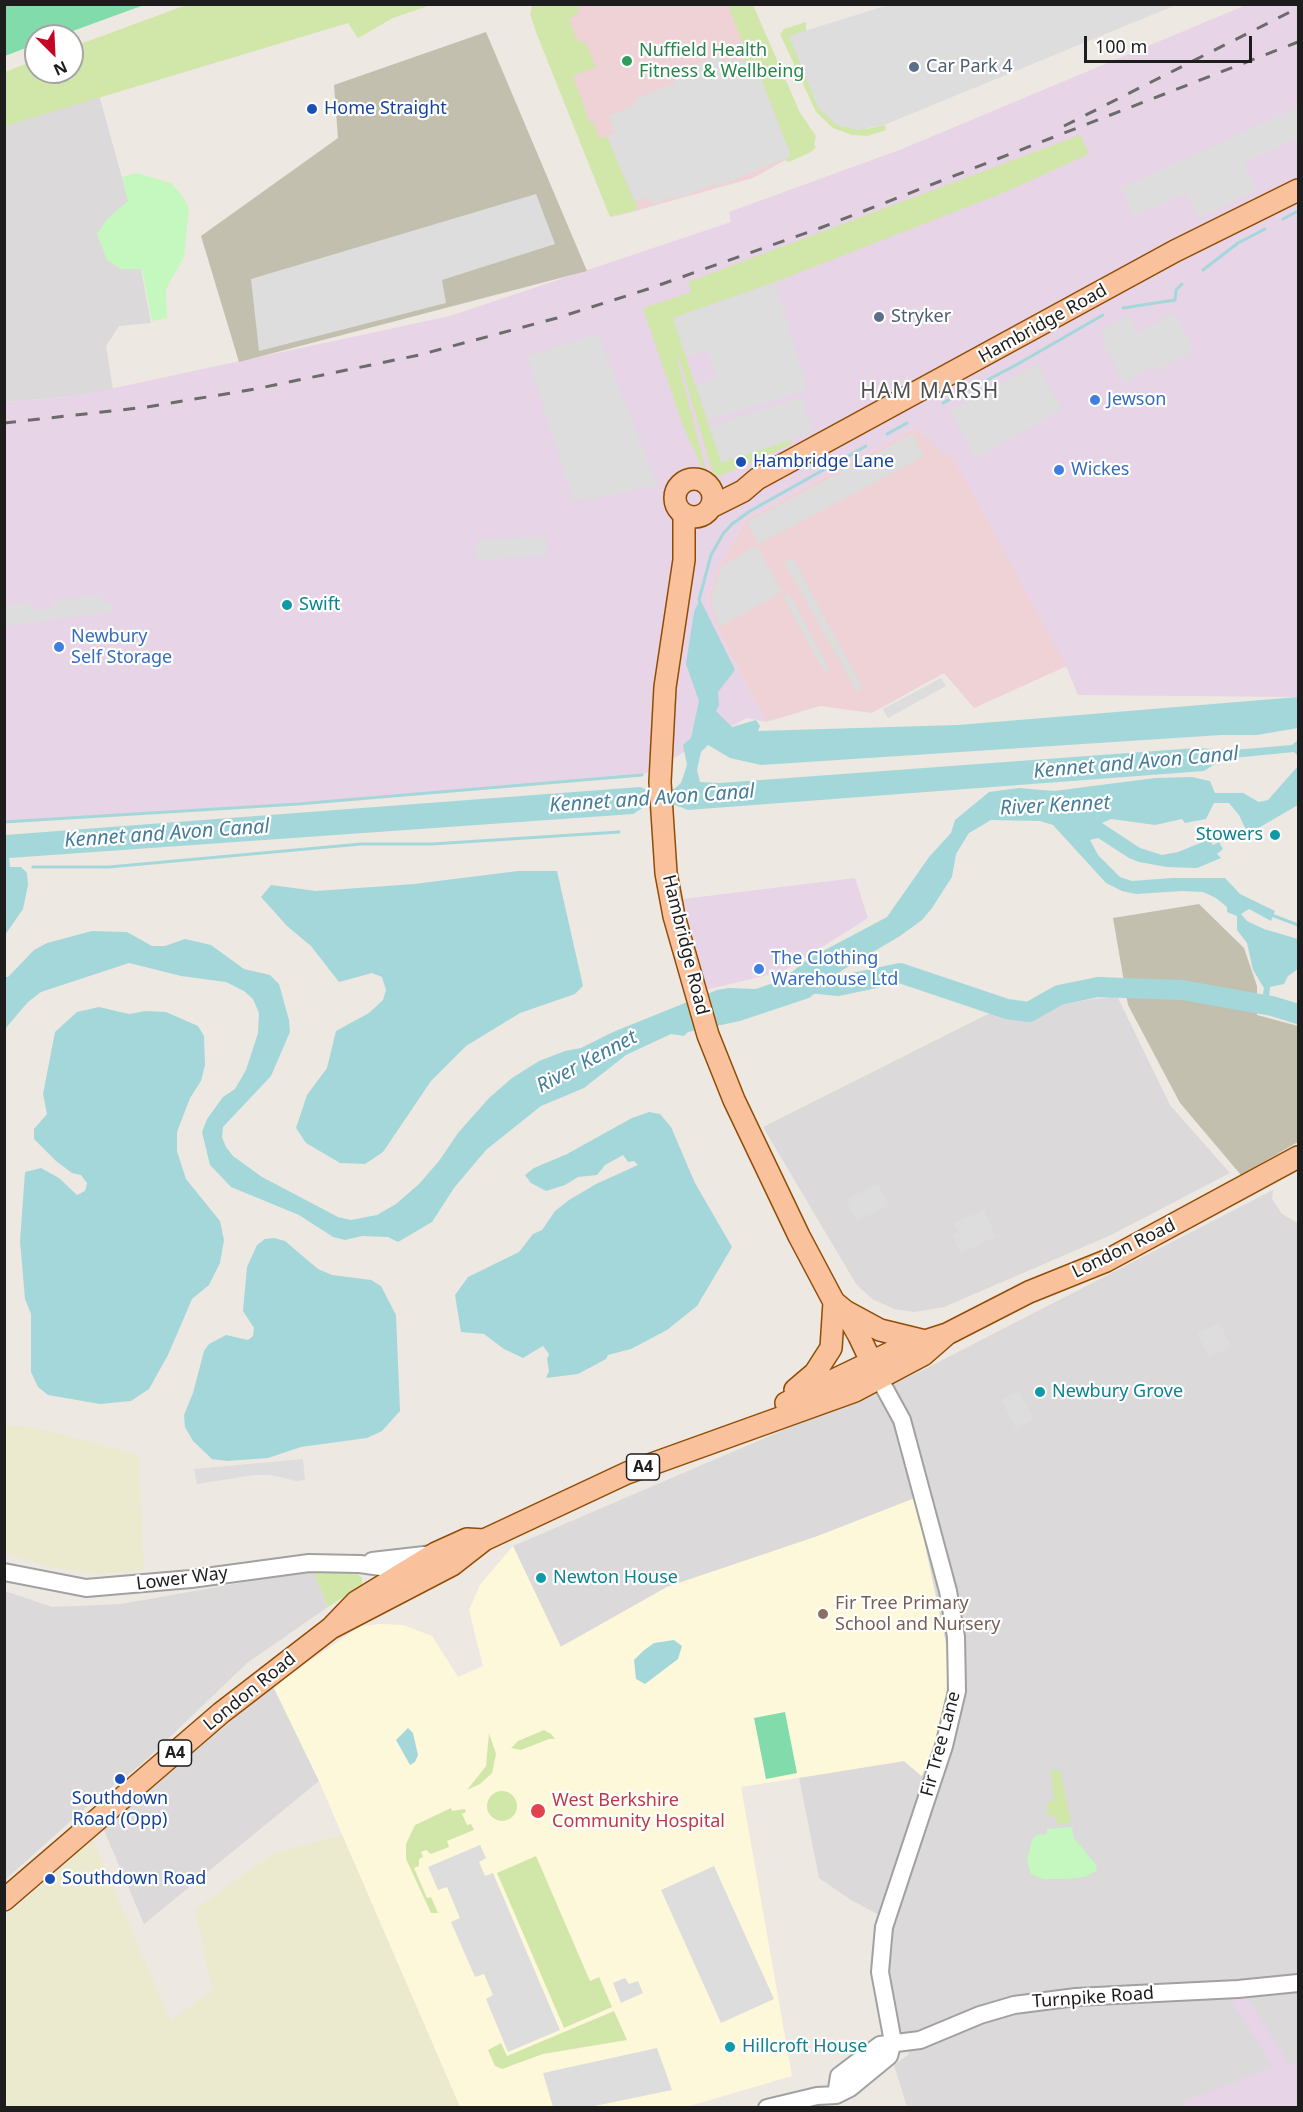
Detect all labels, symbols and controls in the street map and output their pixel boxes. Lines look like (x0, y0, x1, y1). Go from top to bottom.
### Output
north arrow (24, 24, 84, 84)
scale bar (1087, 24, 1255, 62)
text: 100 m (1095, 34, 1147, 58)
place label: Nuffield Health Fitness & Wellbeing (639, 40, 804, 82)
marker: Nuffield Health Fitness & Wellbeing (620, 54, 634, 68)
text: N (50, 56, 71, 81)
place label: Car Park 4 (926, 56, 1013, 78)
marker: Car Park 4 (907, 60, 921, 74)
place label: Home Straight (324, 98, 447, 120)
marker: Home Straight (305, 102, 319, 116)
street label: Hambridge Road (975, 280, 1111, 368)
place label: Stryker (891, 306, 951, 328)
marker: Stryker (872, 310, 886, 324)
district label: HAM MARSH (860, 379, 1000, 405)
place label: Jewson (1107, 389, 1166, 411)
marker: Jewson (1088, 393, 1102, 407)
place label: Hambridge Lane (753, 451, 894, 473)
marker: Hambridge Lane (734, 455, 748, 469)
place label: Wickes (1071, 459, 1129, 481)
marker: Wickes (1052, 463, 1066, 477)
place label: Swift (299, 594, 340, 616)
marker: Swift (280, 598, 294, 612)
place label: Newbury Self Storage (71, 626, 172, 668)
marker: Newbury Self Storage (52, 640, 66, 654)
water label: Kennet and Avon Canal (1032, 742, 1240, 784)
water label: Kennet and Avon Canal (549, 780, 755, 818)
water label: River Kennet (999, 791, 1111, 821)
water label: Kennet and Avon Canal (64, 815, 270, 853)
place label: Stowers (1196, 824, 1263, 846)
marker: Stowers (1268, 828, 1282, 842)
street label: Hambridge Road (657, 873, 713, 1017)
place label: The Clothing Warehouse Ltd (771, 948, 898, 990)
marker: The Clothing Warehouse Ltd (752, 962, 766, 976)
water label: River Kennet (533, 1026, 641, 1098)
street label: London Road (1069, 1215, 1179, 1283)
place label: Newbury Grove (1052, 1381, 1183, 1403)
marker: Newbury Grove (1033, 1385, 1047, 1399)
road number: A4 (626, 1454, 660, 1480)
street label: Lower Way (135, 1563, 229, 1595)
place label: Newton House (553, 1567, 678, 1589)
marker: Newton House (534, 1571, 548, 1585)
place label: Fir Tree Primary School and Nursery (835, 1593, 1000, 1636)
marker: Fir Tree Primary School and Nursery (816, 1607, 830, 1621)
street label: London Road (200, 1648, 300, 1736)
street label: Fir Tree Lane (917, 1689, 965, 1799)
road number: A4 (158, 1740, 192, 1766)
marker: Southdown Road (Opp) (113, 1772, 127, 1786)
place label: Southdown Road (Opp) (72, 1788, 168, 1830)
place label: West Berkshire Community Hospital (552, 1790, 725, 1832)
marker: West Berkshire Community Hospital (529, 1802, 547, 1820)
place label: Southdown Road (62, 1868, 206, 1890)
marker: Southdown Road (43, 1872, 57, 1886)
street label: Turnpike Road (1031, 1983, 1155, 2013)
place label: Hillcroft House (742, 2036, 867, 2058)
marker: Hillcroft House (723, 2040, 737, 2054)

